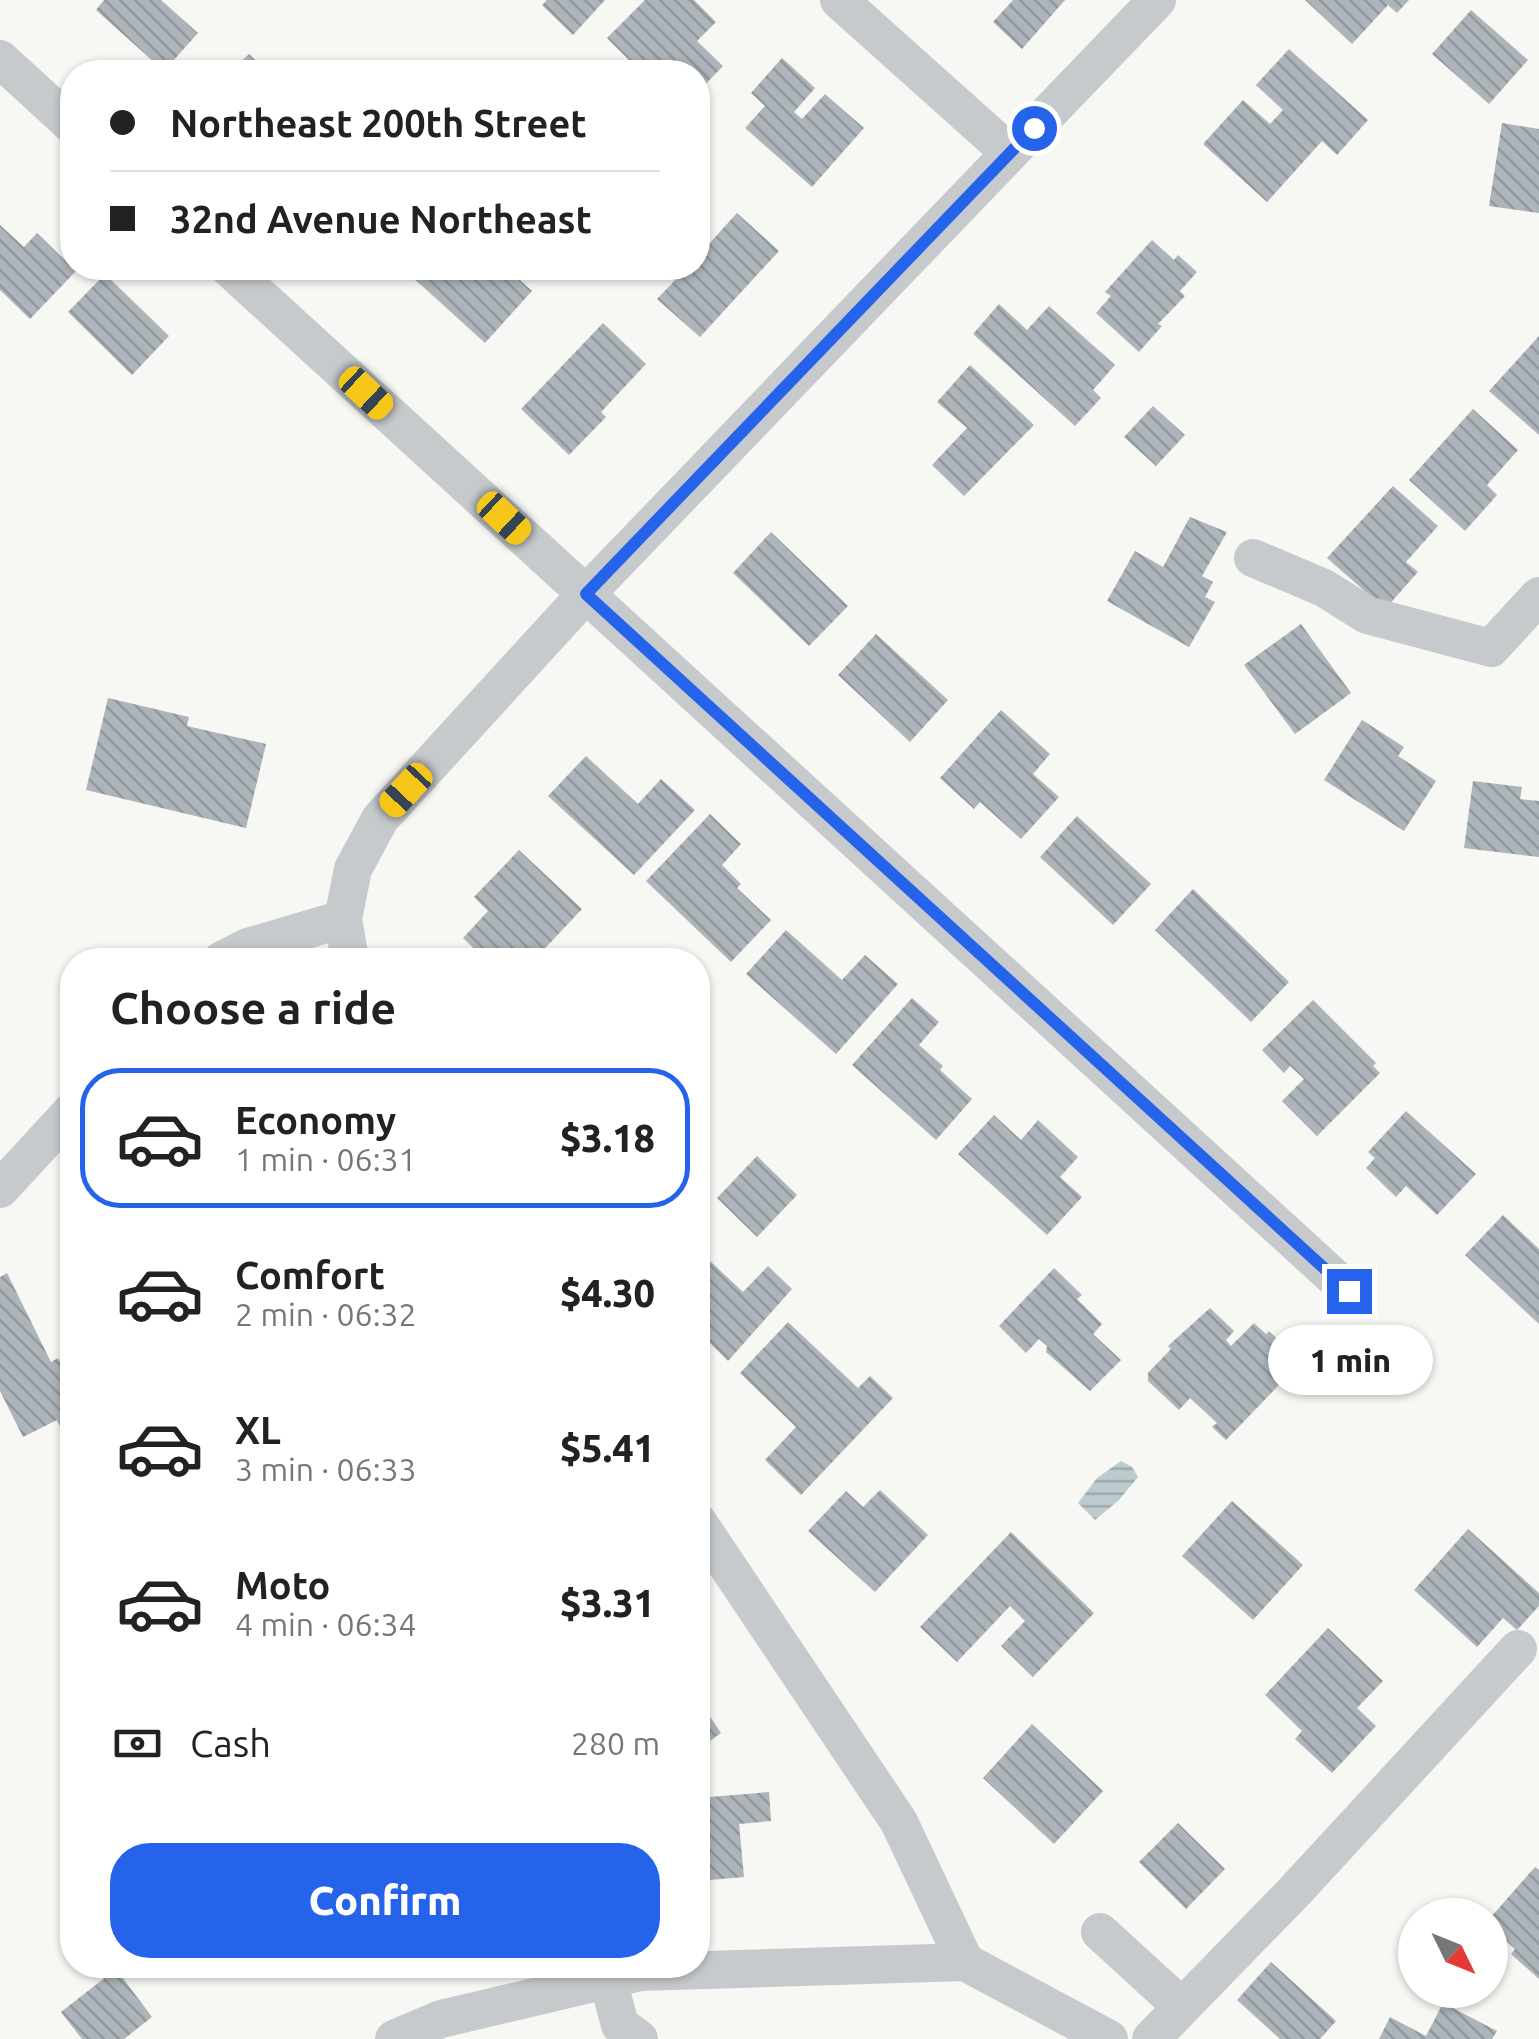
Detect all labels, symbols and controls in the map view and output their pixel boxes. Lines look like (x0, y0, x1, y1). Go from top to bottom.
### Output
text: Northeast 200th Street (170, 102, 587, 144)
route start (1012, 106, 1057, 151)
text: 32nd Avenue Northeast (170, 198, 592, 240)
car (334, 362, 398, 424)
car (472, 487, 536, 549)
car (375, 758, 437, 822)
text: Choose a ride (110, 982, 396, 1033)
icon: car (115, 1093, 205, 1183)
text: Economy (235, 1099, 396, 1141)
text: $3.18 (560, 1117, 655, 1159)
text: 1 min · 06:31 (235, 1141, 417, 1177)
icon: car (115, 1248, 205, 1338)
text: Comfort (235, 1254, 385, 1296)
route end (1327, 1269, 1372, 1314)
text: $4.30 (560, 1272, 655, 1314)
text: 2 min · 06:32 (235, 1296, 417, 1332)
callout: 1 min (1266, 1326, 1432, 1396)
text: 1 min (1310, 1342, 1391, 1378)
icon: car (115, 1403, 205, 1493)
text: XL (235, 1409, 281, 1451)
text: $5.41 (560, 1427, 655, 1469)
text: 3 min · 06:33 (235, 1451, 417, 1487)
icon: car (115, 1558, 205, 1648)
text: Moto (235, 1564, 330, 1606)
text: $3.31 (560, 1582, 655, 1624)
text: 4 min · 06:34 (235, 1606, 417, 1642)
icon: cash (110, 1716, 165, 1771)
text: Cash (190, 1722, 271, 1764)
text: 280 m (571, 1725, 660, 1761)
button: Confirm (110, 1843, 660, 1958)
north arrow (1398, 1898, 1508, 2008)
map controls (1398, 1898, 1508, 2008)

